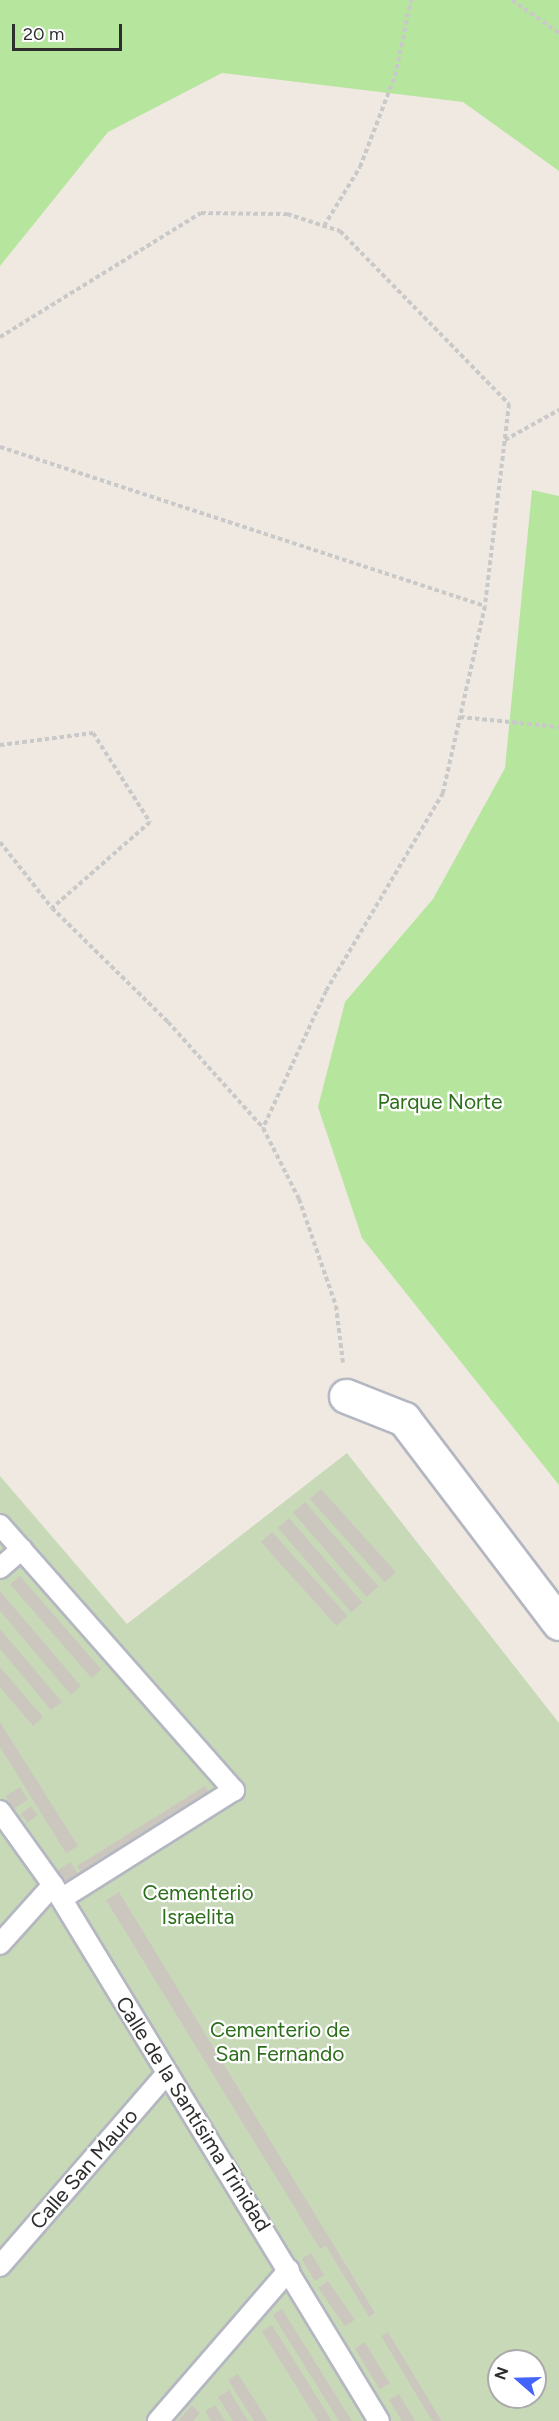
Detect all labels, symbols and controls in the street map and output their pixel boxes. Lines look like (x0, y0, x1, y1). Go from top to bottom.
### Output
scale bar (15, 12, 124, 50)
text: 20 m (23, 23, 64, 45)
park label: Parque Norte (377, 1089, 503, 1115)
park label: Cementerio Israelita (142, 1880, 254, 1930)
street label: Calle de la Santísima Trinidad (110, 1992, 276, 2236)
park label: Cementerio de San Fernando (210, 2017, 350, 2067)
street label: Calle San Mauro (25, 2103, 143, 2235)
north arrow (487, 2349, 547, 2409)
text: N (490, 2364, 513, 2382)

